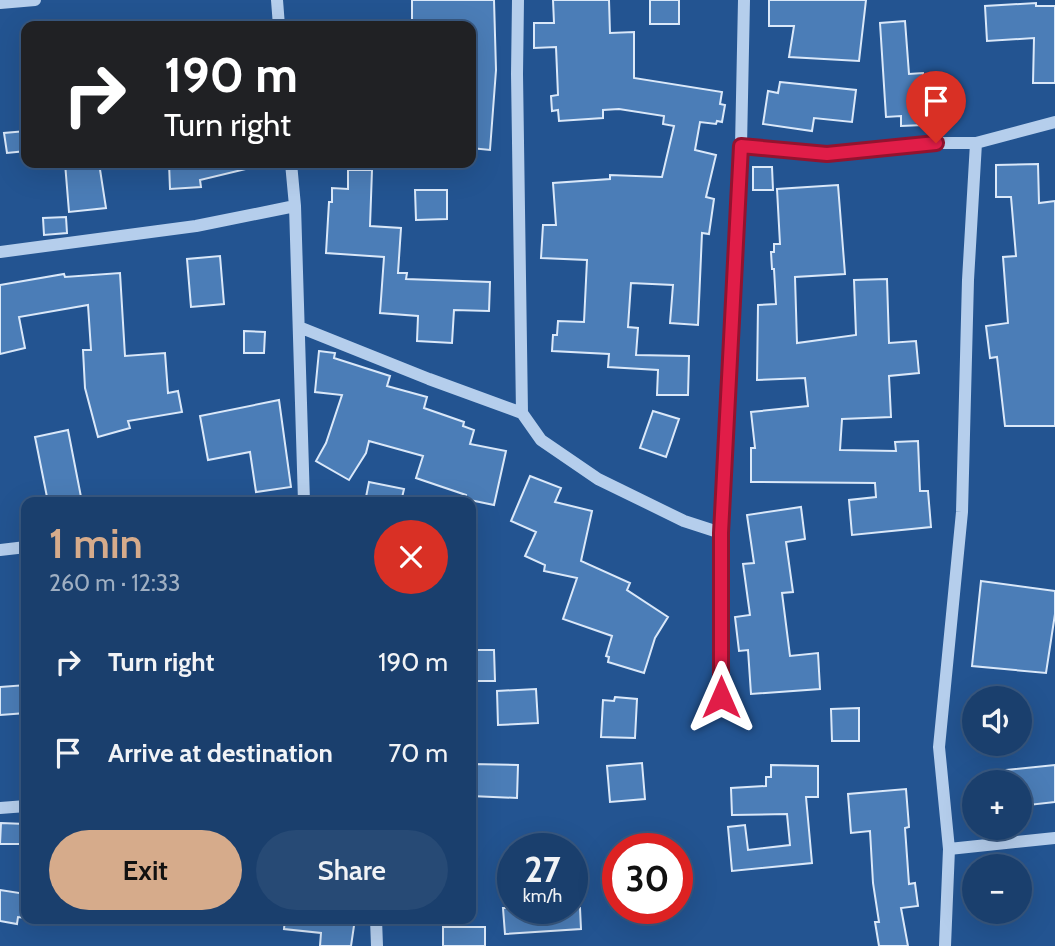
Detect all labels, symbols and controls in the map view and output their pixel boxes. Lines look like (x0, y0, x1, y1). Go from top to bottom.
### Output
text: 190 m (164, 45, 298, 104)
icon: right (49, 49, 140, 140)
pin (906, 71, 966, 143)
icon: arrive (917, 82, 955, 120)
text: Turn right (164, 105, 291, 144)
text: 1 min (49, 517, 143, 569)
button: close (374, 520, 448, 594)
text: 260 m · 12:33 (49, 569, 181, 597)
icon: right (49, 643, 87, 681)
text: Turn right (108, 646, 214, 678)
text: 190 m (378, 646, 448, 678)
position arrow (684, 660, 758, 734)
map controls (962, 686, 1032, 924)
button: sound (962, 686, 1032, 756)
icon: arrive (49, 734, 87, 772)
text: Arrive at destination (108, 737, 333, 769)
text: 70 m (388, 737, 448, 769)
button: + (962, 770, 1032, 840)
button: Exit (49, 830, 242, 910)
button: Share (256, 830, 448, 910)
speed limit sign: 30 (602, 833, 693, 924)
text: 27 (524, 848, 561, 891)
button: − (962, 854, 1032, 924)
text: km/h (523, 885, 562, 907)

